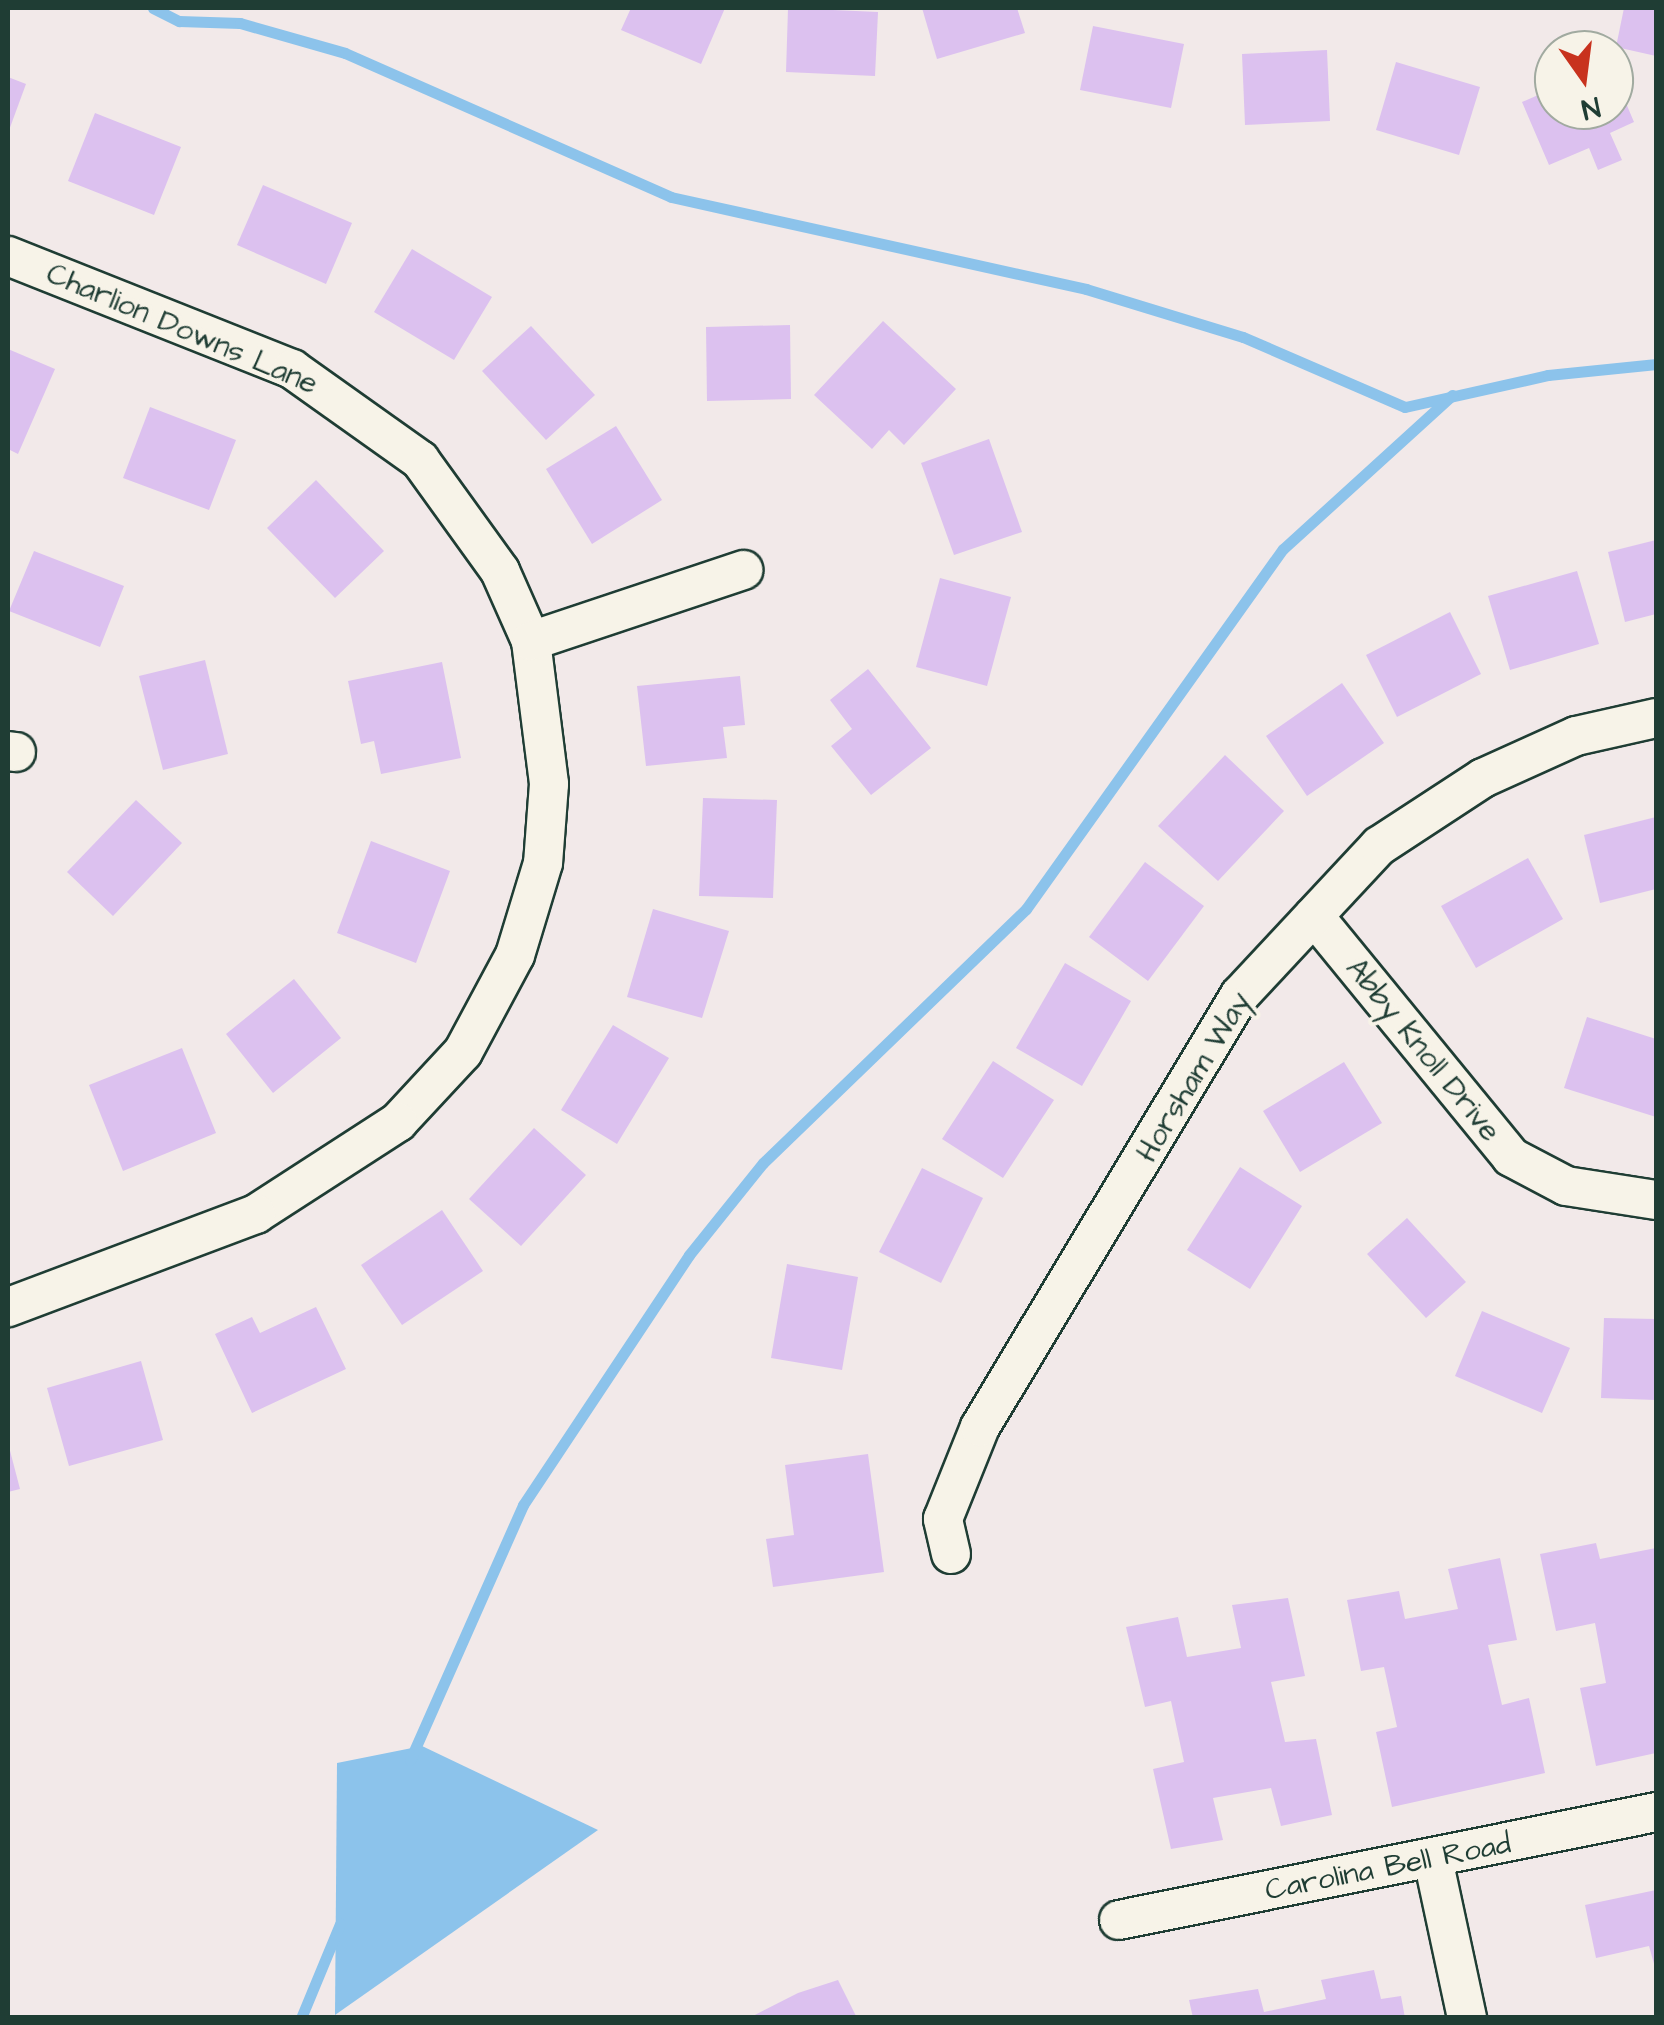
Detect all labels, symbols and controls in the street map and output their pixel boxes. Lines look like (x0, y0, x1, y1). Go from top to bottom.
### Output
north arrow (1534, 30, 1634, 130)
text: N (1578, 87, 1604, 129)
street label: Charlion Downs Lane (41, 256, 323, 402)
street label: Abby Knoll Drive (1338, 951, 1508, 1149)
street label: Horsham Way (1129, 985, 1259, 1169)
street label: Carolina Bell Road (1262, 1826, 1514, 1908)

